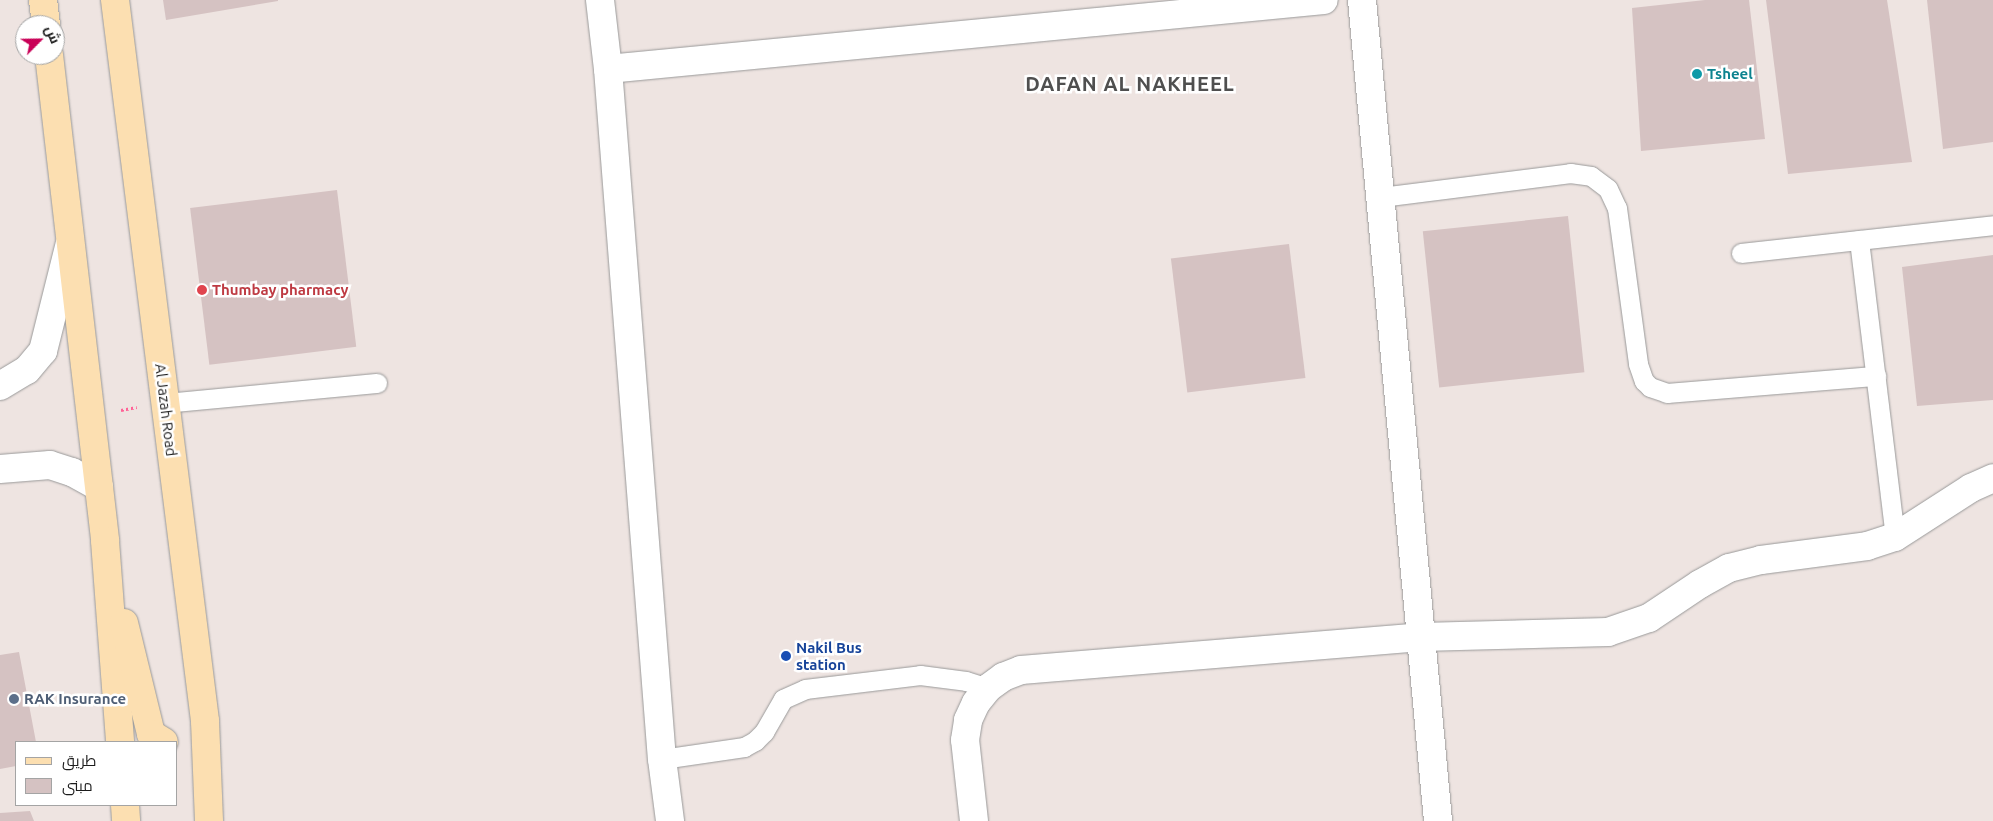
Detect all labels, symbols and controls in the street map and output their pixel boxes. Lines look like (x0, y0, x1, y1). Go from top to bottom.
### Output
north arrow (15, 15, 65, 65)
text: ش (42, 23, 64, 46)
place label: Tsheel (1707, 65, 1753, 83)
marker: Tsheel (1691, 68, 1703, 80)
district label: DAFAN AL NAKHEEL (1023, 71, 1237, 95)
place label: Thumbay pharmacy (212, 281, 349, 299)
marker: Thumbay pharmacy (196, 284, 208, 296)
street label: Al Jazah Road (151, 363, 181, 457)
place label: Nakil Bus station (796, 638, 862, 673)
marker: Nakil Bus station (780, 650, 792, 662)
place label: RAK Insurance (24, 690, 126, 708)
marker: RAK Insurance (8, 693, 20, 705)
legend (15, 741, 178, 806)
text: طريق (62, 752, 96, 769)
text: مبنى (62, 777, 93, 794)

